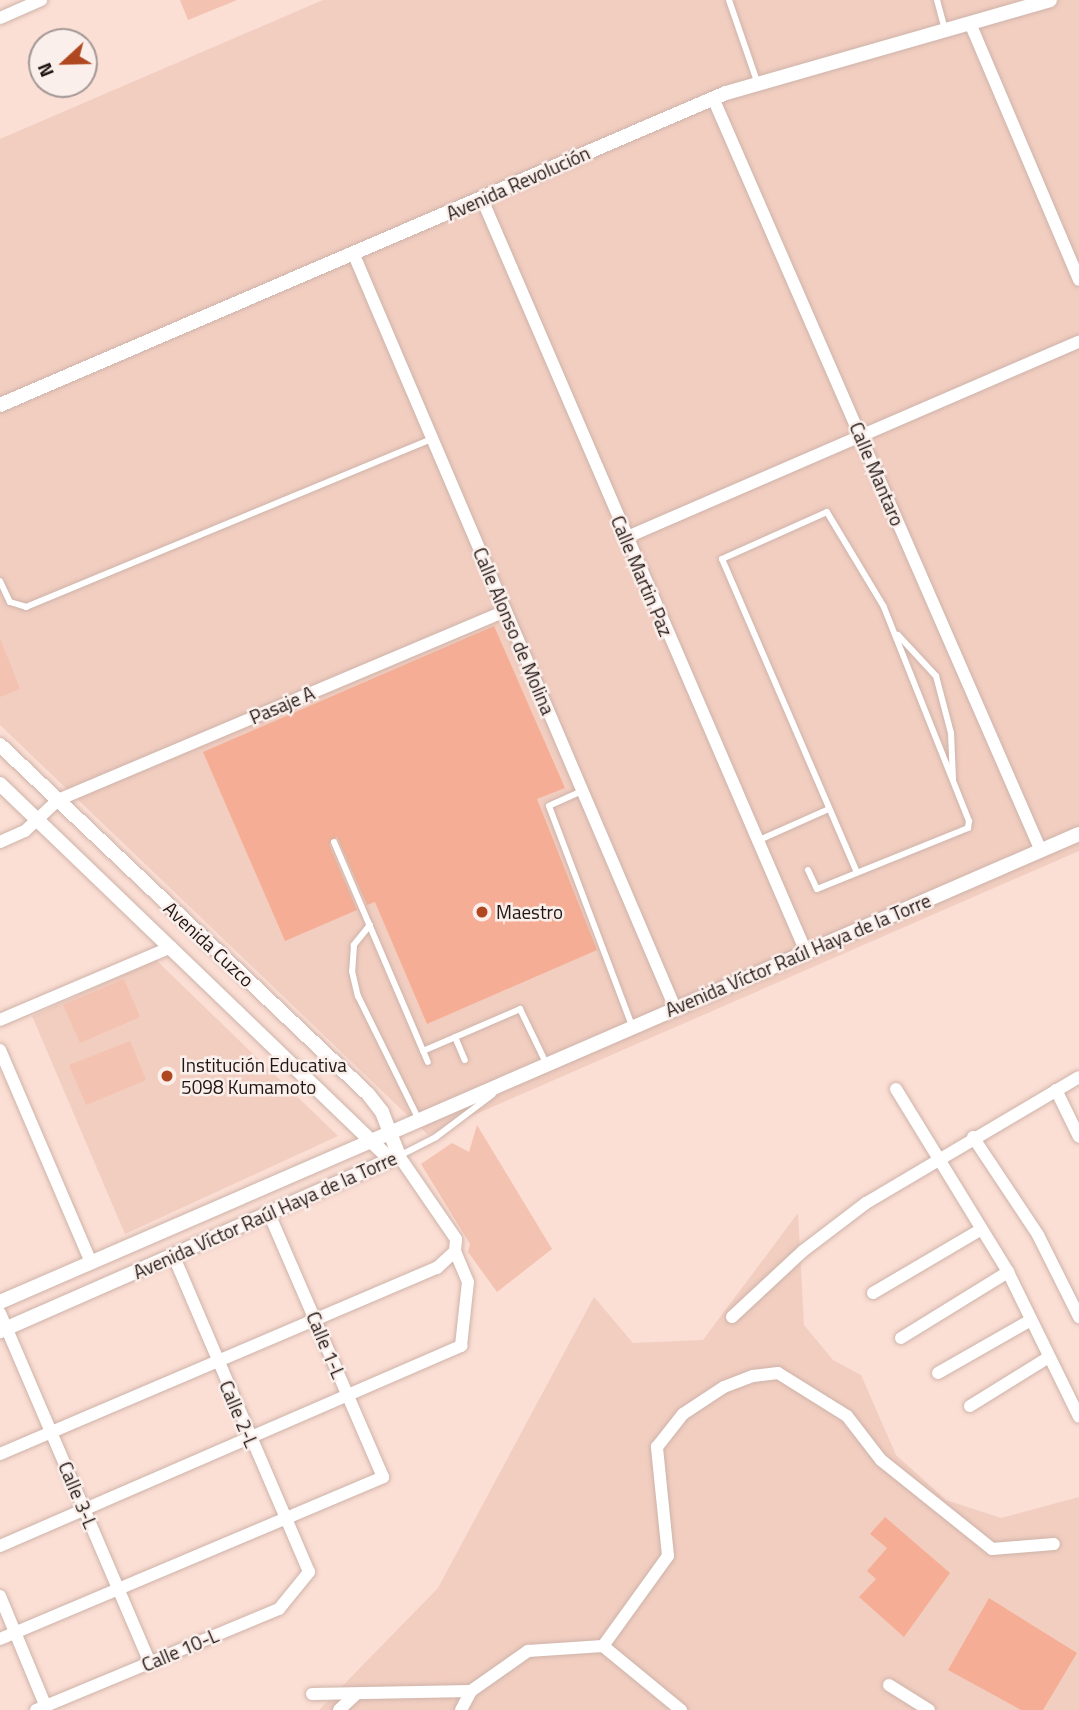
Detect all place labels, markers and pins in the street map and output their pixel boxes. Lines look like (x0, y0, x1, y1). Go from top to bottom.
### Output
place label: Maestro (496, 901, 563, 923)
marker: Maestro (474, 904, 490, 920)
place label: Institución Educativa 5098 Kumamoto (181, 1054, 347, 1098)
marker: Institución Educativa 5098 Kumamoto (159, 1068, 175, 1084)

